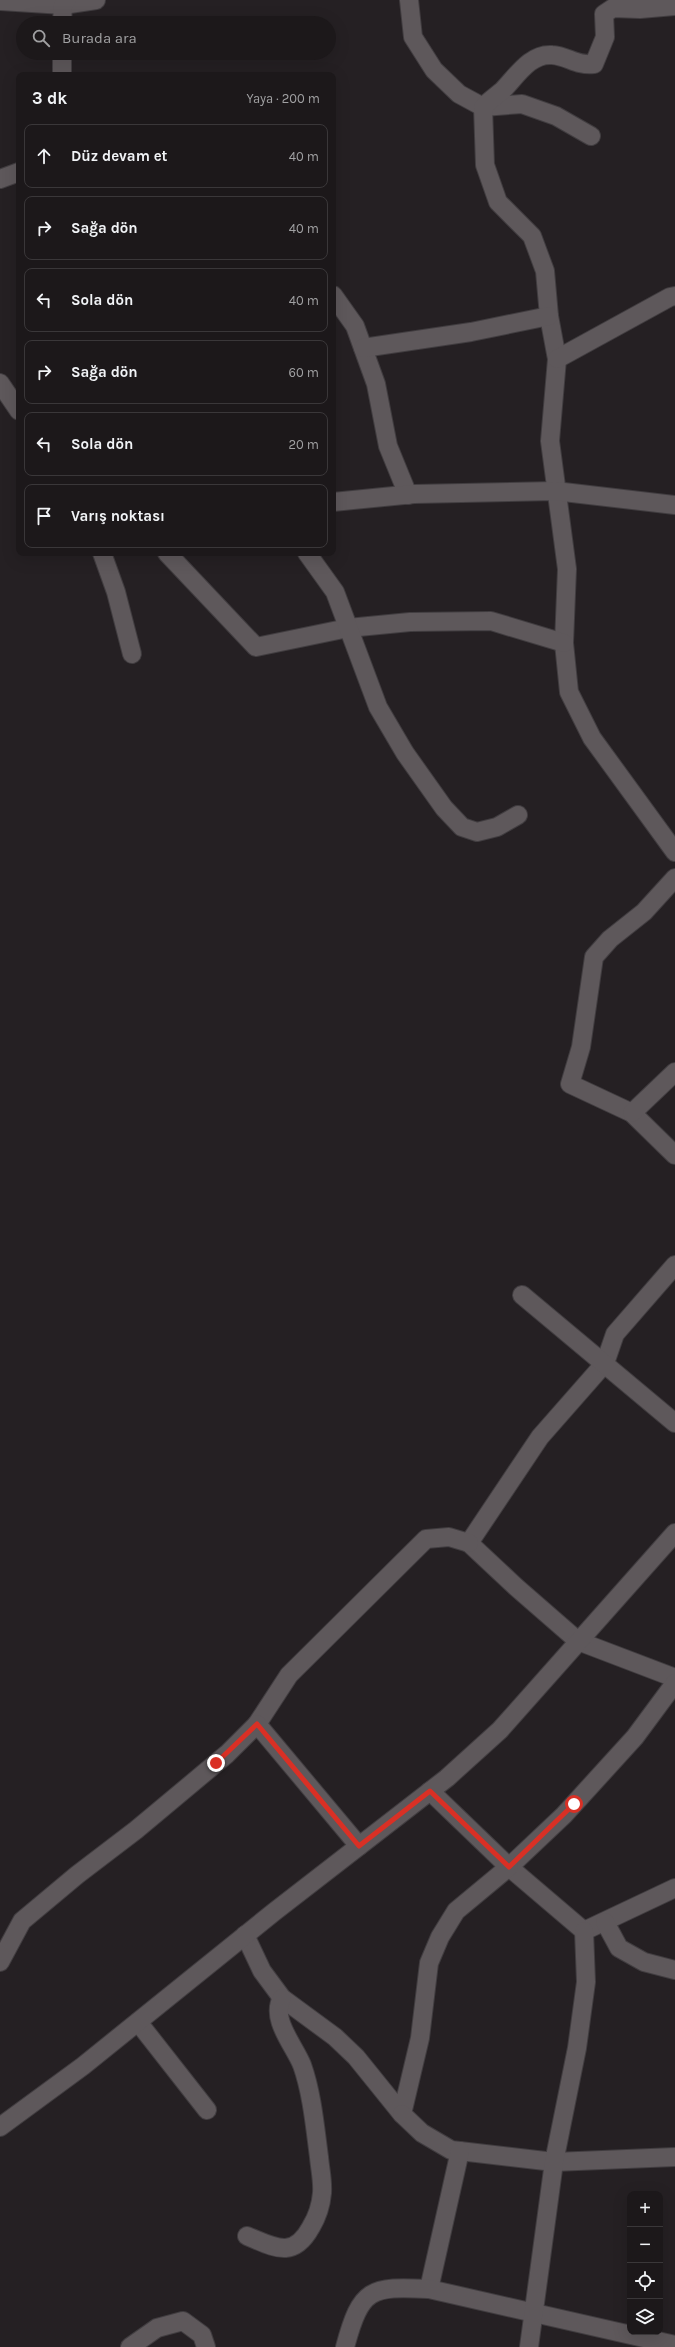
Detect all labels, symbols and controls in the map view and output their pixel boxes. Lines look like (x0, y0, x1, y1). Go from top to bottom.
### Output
search box (16, 16, 336, 60)
icon: search (30, 27, 52, 49)
text: Burada ara (62, 29, 137, 47)
text: 3 dk (32, 88, 67, 108)
text: Yaya · 200 m (247, 91, 320, 106)
icon: ahead (33, 145, 55, 167)
text: Düz devam et (71, 147, 168, 165)
text: 40 m (289, 149, 319, 164)
icon: right (33, 217, 55, 239)
text: Sağa dön (71, 219, 138, 237)
text: 40 m (289, 221, 319, 236)
icon: left (33, 289, 55, 311)
text: Sola dön (71, 291, 133, 309)
text: 40 m (289, 293, 319, 308)
icon: right (33, 361, 55, 383)
text: Sağa dön (71, 363, 138, 381)
text: 60 m (289, 365, 319, 380)
icon: left (33, 433, 55, 455)
text: Sola dön (71, 435, 133, 453)
text: 20 m (289, 437, 319, 452)
icon: arrive (33, 505, 55, 527)
text: Varış noktası (71, 507, 165, 525)
route end (207, 1754, 225, 1772)
route start (565, 1795, 583, 1813)
map controls (627, 2191, 663, 2335)
button: + (627, 2191, 663, 2227)
button: − (627, 2227, 663, 2263)
button: locate (627, 2263, 663, 2299)
button: layers (627, 2299, 663, 2335)

